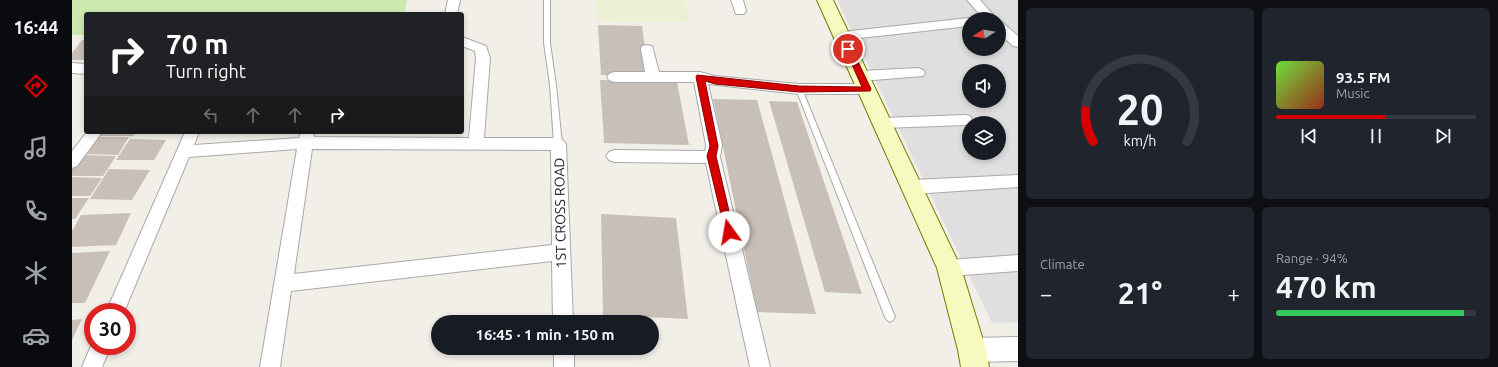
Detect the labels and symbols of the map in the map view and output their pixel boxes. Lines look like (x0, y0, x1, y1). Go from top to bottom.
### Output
north arrow (962, 12, 1006, 56)
pin (831, 32, 865, 66)
street label: 1ST CROSS ROAD (551, 157, 569, 268)
position arrow (708, 211, 750, 253)
speed limit sign: 30 (84, 303, 136, 355)

